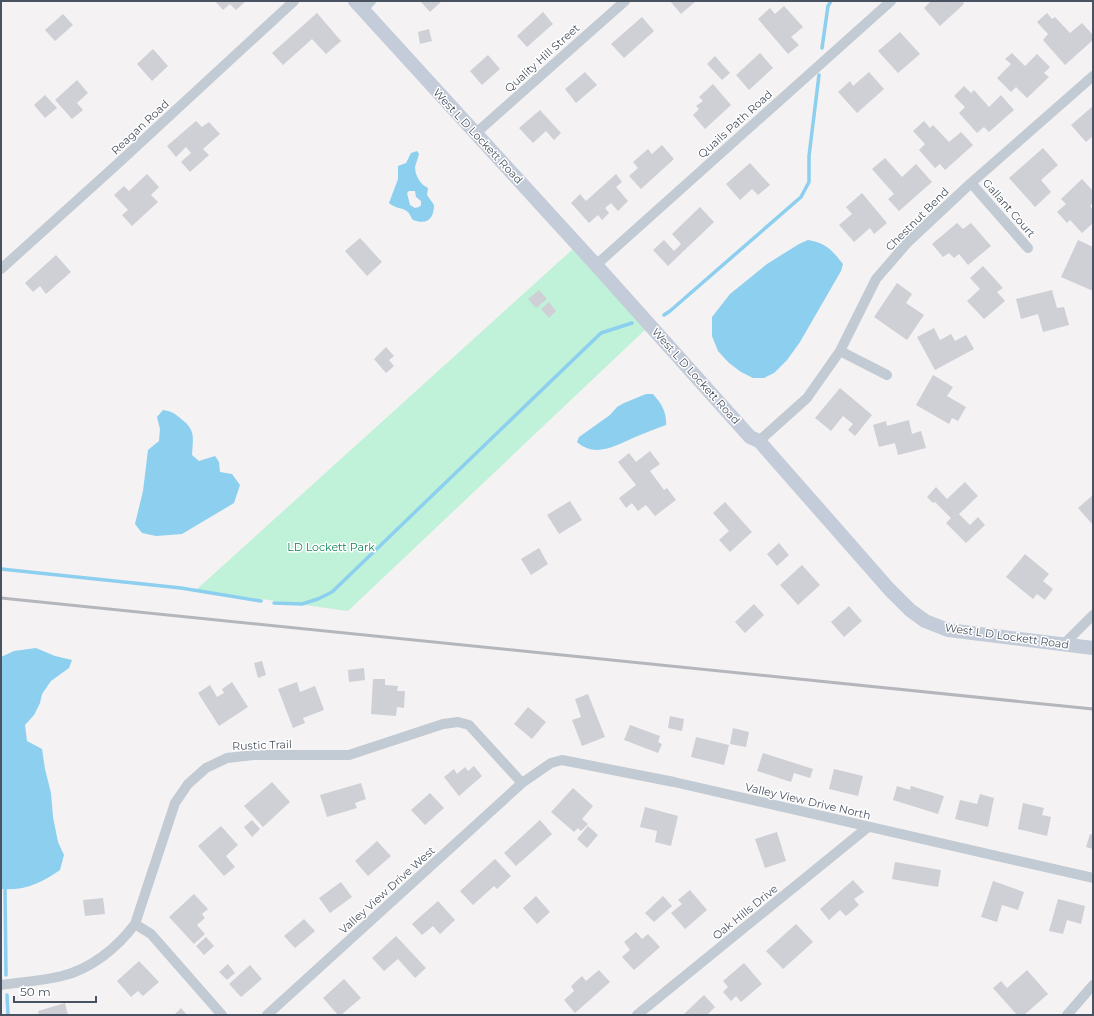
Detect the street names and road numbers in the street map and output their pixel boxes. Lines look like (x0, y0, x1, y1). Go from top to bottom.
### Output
street label: Quality Hill Street (502, 20, 583, 95)
street label: West L D Lockett Road (430, 85, 526, 187)
street label: Quails Path Road (695, 87, 775, 161)
street label: Reagan Road (108, 97, 172, 157)
street label: Gallant Court (980, 176, 1039, 241)
street label: Chestnut Bend (882, 184, 952, 254)
street label: West L D Lockett Road (649, 325, 743, 427)
street label: West L D Lockett Road (944, 620, 1070, 652)
street label: Rustic Trail (232, 737, 292, 753)
street label: Valley View Drive North (744, 780, 872, 822)
street label: Valley View Drive West (336, 843, 438, 937)
street label: Oak Hills Drive (709, 881, 781, 943)

